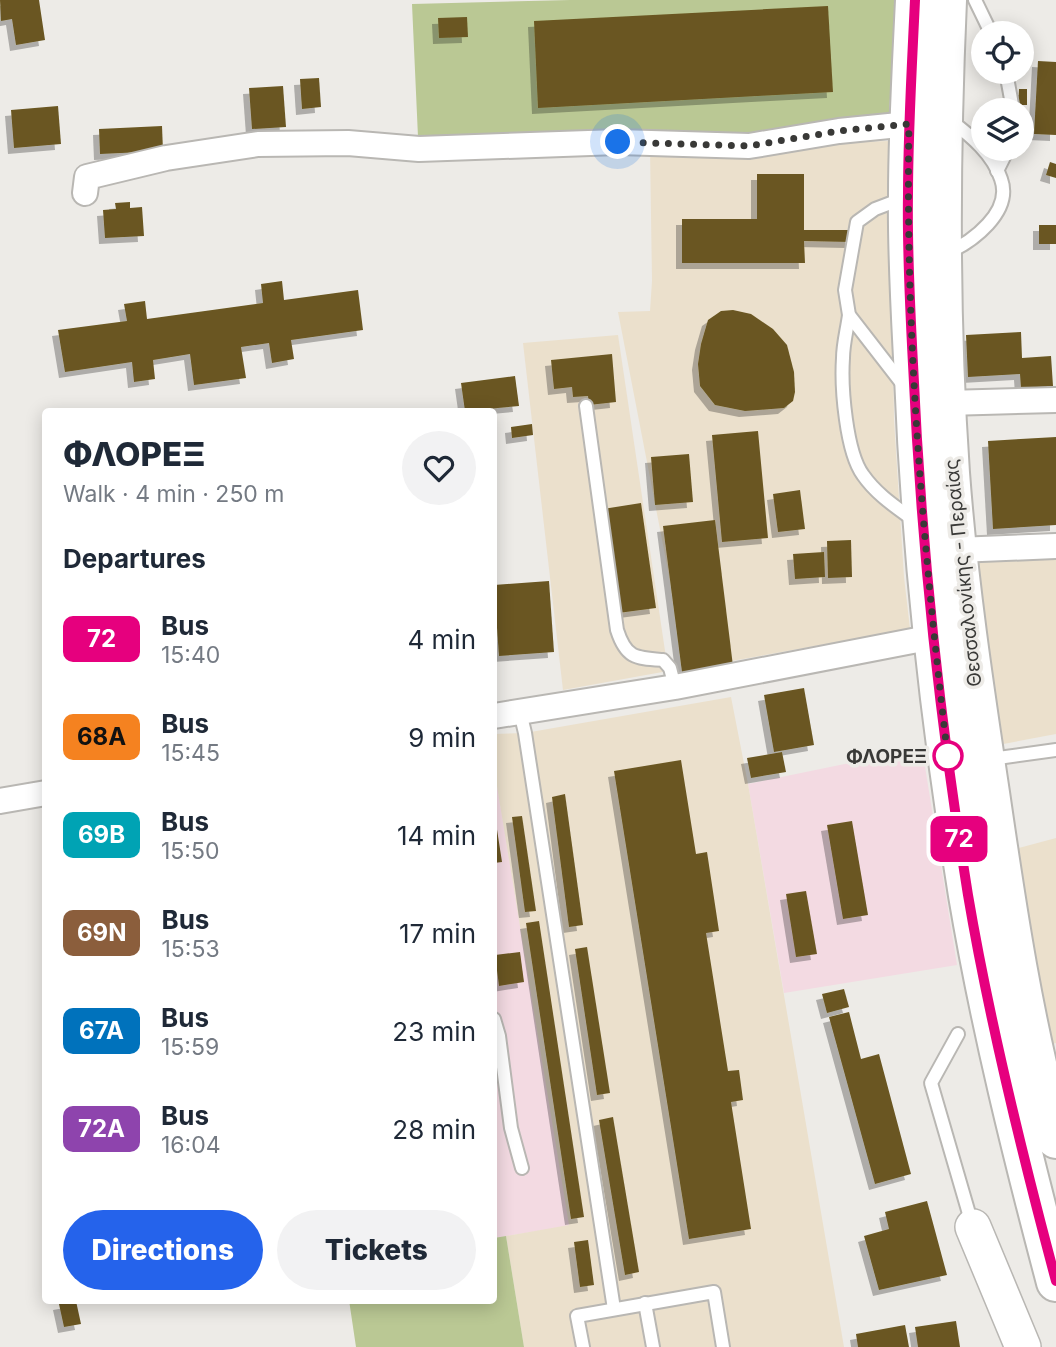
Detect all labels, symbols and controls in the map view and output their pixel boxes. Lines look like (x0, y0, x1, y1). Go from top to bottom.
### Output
map controls (971, 21, 1034, 161)
button: locate (971, 21, 1034, 84)
button: layers (971, 98, 1034, 161)
your location (600, 124, 635, 159)
button: heart (402, 431, 476, 505)
text: ΦΛΟΡΕΞ (63, 434, 205, 474)
street label: Θεσσαλονίκης - Περαίας (940, 458, 986, 688)
text: Walk · 4 min · 250 m (63, 480, 285, 508)
text: Departures (63, 543, 206, 574)
text: Bus (161, 610, 209, 641)
text: 72 (87, 624, 116, 653)
text: 4 min (407, 624, 476, 655)
text: 15:40 (161, 641, 220, 669)
text: Bus (161, 708, 209, 739)
text: 68Α (77, 722, 126, 751)
text: 9 min (408, 722, 476, 753)
text: 15:45 (161, 739, 220, 767)
marker: ΦΛΟΡΕΞ (933, 741, 963, 771)
place label: ΦΛΟΡΕΞ (846, 745, 927, 768)
text: Bus (161, 806, 209, 837)
line badge: 72 (928, 816, 990, 862)
text: 69Β (78, 820, 125, 849)
text: 14 min (397, 820, 476, 851)
text: 72 (944, 824, 974, 853)
text: 15:50 (161, 837, 219, 865)
text: Bus (161, 904, 209, 935)
text: 69Ν (77, 918, 126, 947)
text: 17 min (399, 918, 476, 949)
text: 15:53 (161, 935, 220, 963)
text: Bus (161, 1002, 209, 1033)
text: 67Α (79, 1016, 124, 1045)
text: 23 min (392, 1016, 476, 1047)
text: 15:59 (161, 1033, 219, 1061)
text: Bus (161, 1100, 209, 1131)
text: 72A (78, 1114, 125, 1143)
text: 28 min (392, 1114, 476, 1145)
text: 16:04 (161, 1131, 221, 1159)
button: Directions (63, 1210, 263, 1290)
button: Tickets (277, 1210, 476, 1290)

